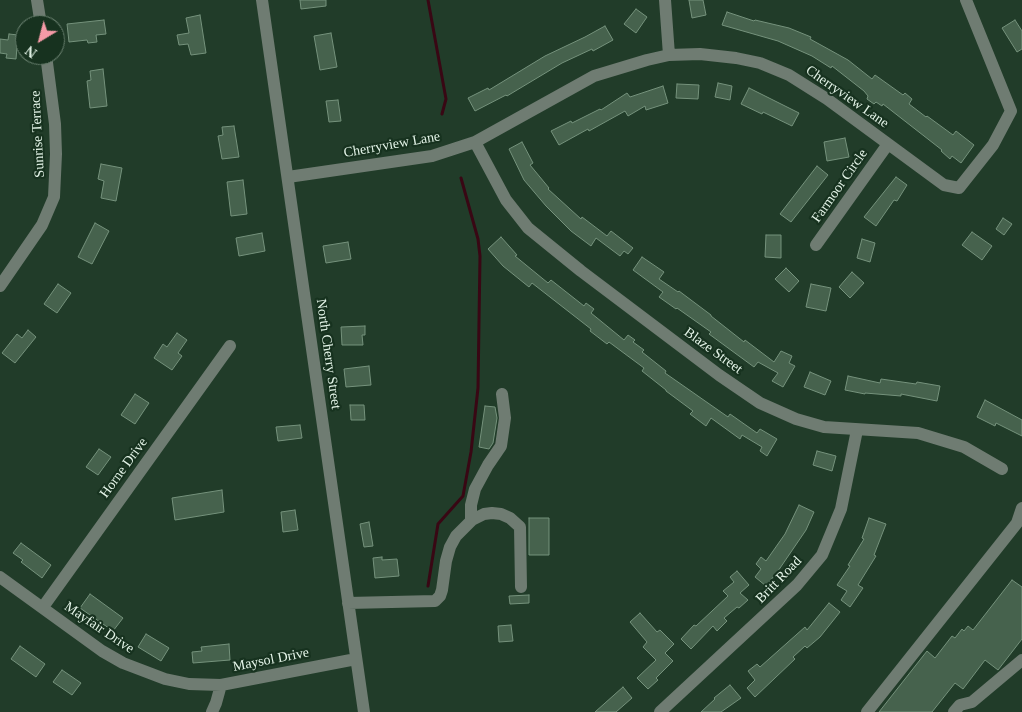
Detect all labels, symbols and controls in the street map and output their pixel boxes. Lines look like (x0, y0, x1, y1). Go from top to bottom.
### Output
north arrow (15, 15, 65, 65)
text: N (23, 43, 40, 61)
street label: Cherryview Lane (802, 62, 892, 132)
street label: Sunrise Terrace (27, 90, 49, 178)
street label: Cherryview Lane (342, 128, 442, 162)
street label: Farmoor Circle (808, 146, 872, 226)
street label: North Cherry Street (312, 298, 344, 410)
street label: Blaze Street (681, 324, 745, 378)
street label: Horne Drive (97, 435, 151, 501)
street label: Britt Road (753, 553, 805, 607)
street label: Mayfair Drive (61, 599, 137, 657)
street label: Maysol Drive (231, 644, 311, 676)

